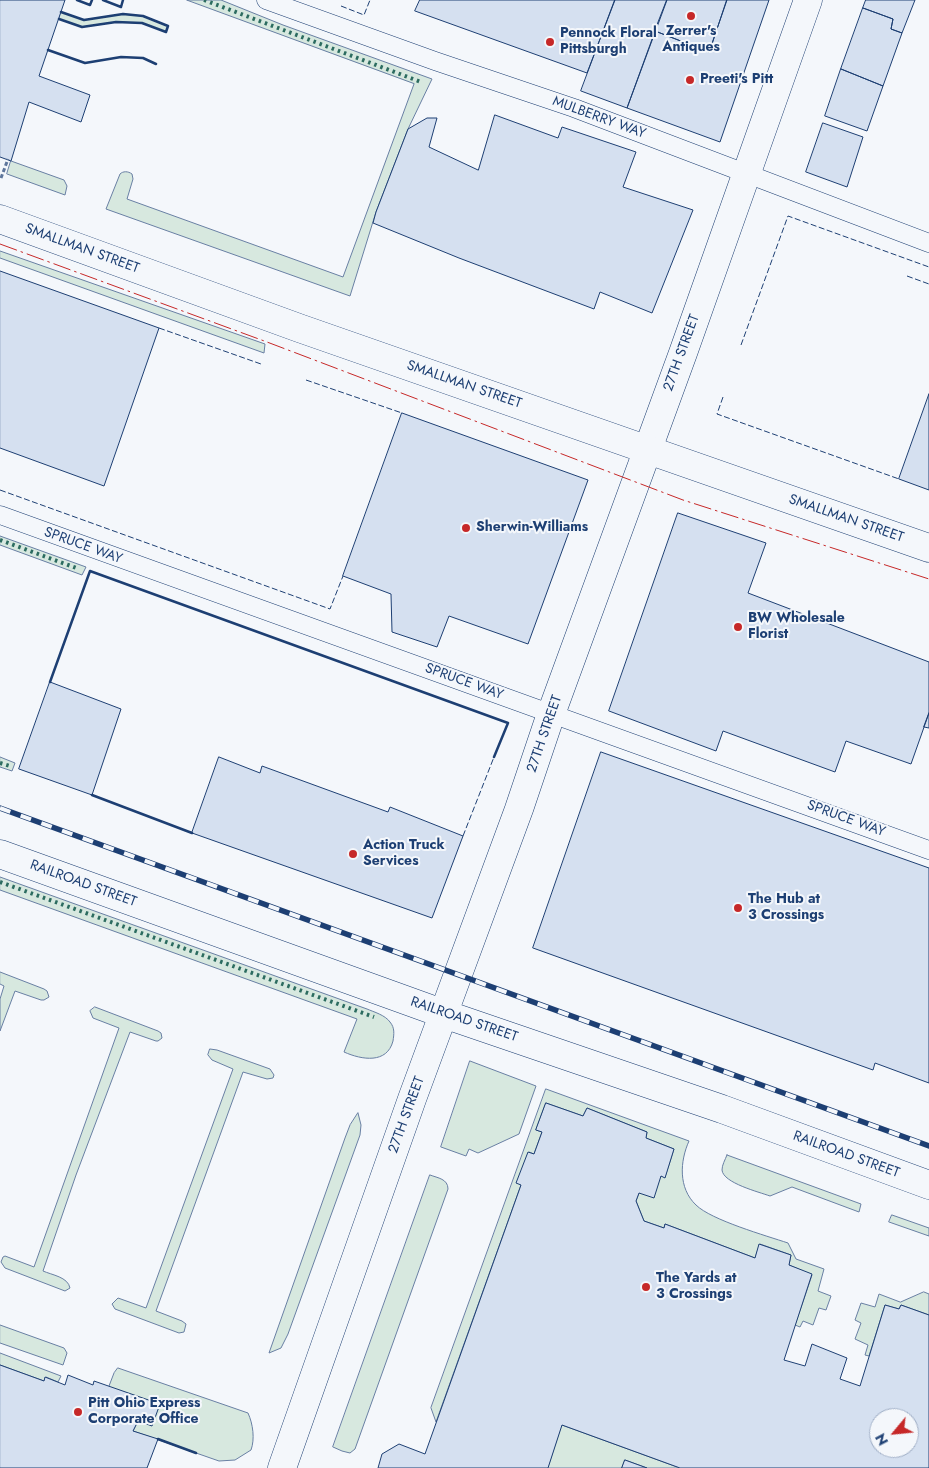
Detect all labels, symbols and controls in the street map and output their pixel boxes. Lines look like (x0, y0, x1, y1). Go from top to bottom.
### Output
marker: Zerrer's Antiques (685, 10, 697, 22)
place label: Zerrer's Antiques (662, 24, 720, 56)
place label: Pennock Floral Pittsburgh (560, 26, 657, 58)
marker: Pennock Floral Pittsburgh (544, 36, 556, 48)
place label: Preeti's Pitt (700, 72, 773, 88)
marker: Preeti's Pitt (684, 74, 696, 86)
street label: MULBERRY WAY (550, 93, 648, 143)
street label: SMALLMAN STREET (23, 221, 141, 277)
street label: 27TH STREET (660, 312, 704, 394)
street label: SMALLMAN STREET (404, 357, 524, 413)
street label: SMALLMAN STREET (786, 491, 906, 547)
place label: Sherwin-Williams (476, 520, 588, 536)
marker: Sherwin-Williams (460, 522, 472, 534)
street label: SPRUCE WAY (42, 524, 124, 568)
place label: BW Wholesale Florist (748, 611, 845, 644)
marker: BW Wholesale Florist (732, 621, 744, 633)
street label: SPRUCE WAY (423, 660, 505, 704)
street label: 27TH STREET (524, 693, 566, 775)
street label: SPRUCE WAY (805, 797, 887, 841)
place label: Action Truck Services (363, 838, 445, 870)
marker: Action Truck Services (347, 848, 359, 860)
street label: RAILROAD STREET (27, 857, 139, 911)
place label: The Hub at 3 Crossings (748, 892, 824, 924)
marker: The Hub at 3 Crossings (732, 902, 744, 914)
street label: RAILROAD STREET (408, 994, 520, 1046)
street label: 27TH STREET (385, 1074, 429, 1156)
street label: RAILROAD STREET (790, 1128, 902, 1182)
place label: The Yards at 3 Crossings (656, 1271, 736, 1304)
marker: The Yards at 3 Crossings (640, 1281, 652, 1293)
place label: Pitt Ohio Express Corporate Office (88, 1396, 200, 1428)
marker: Pitt Ohio Express Corporate Office (72, 1406, 84, 1418)
north arrow (869, 1408, 919, 1458)
text: N (870, 1430, 893, 1449)

